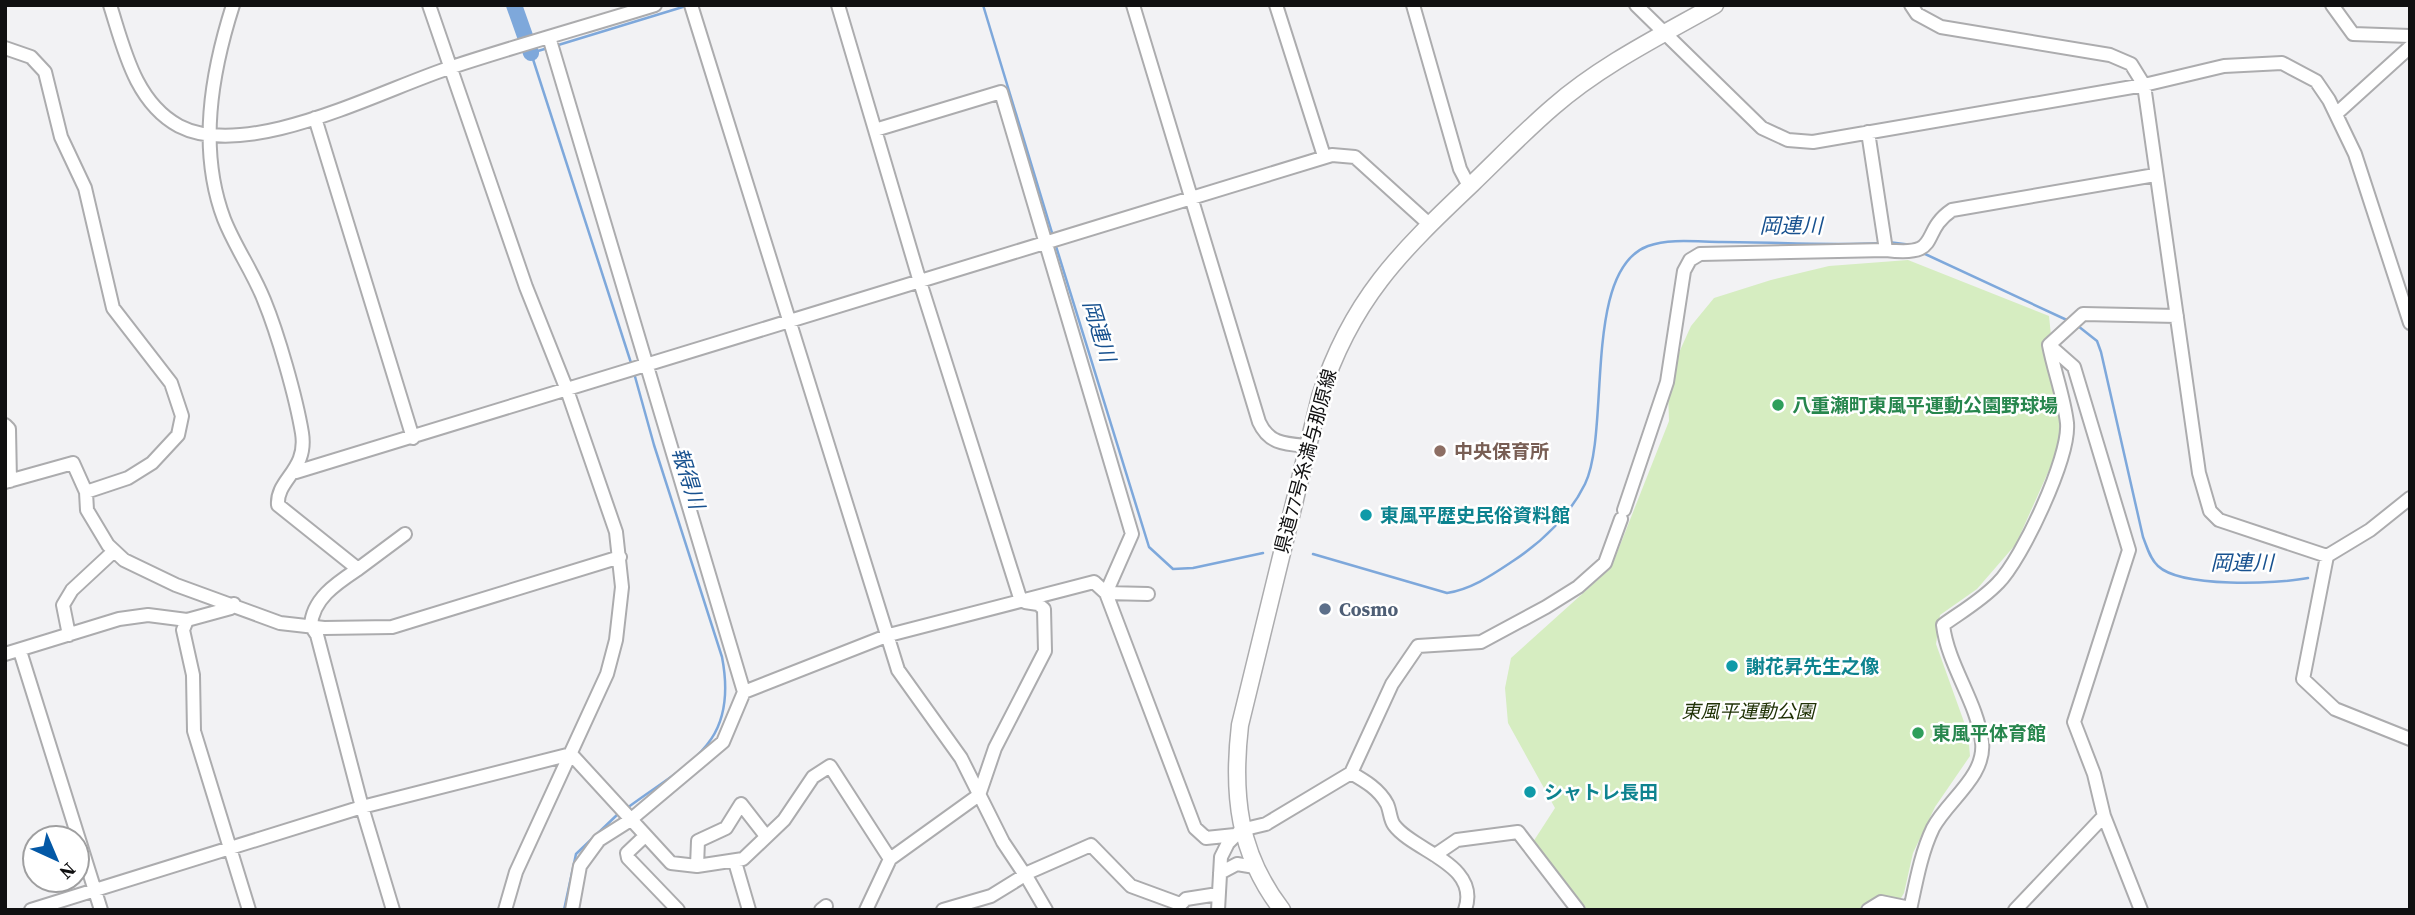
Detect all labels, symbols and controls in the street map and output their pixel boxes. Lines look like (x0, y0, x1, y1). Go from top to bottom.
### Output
water label: 岡連川 (1760, 211, 1824, 240)
water label: 岡連川 (1076, 296, 1123, 367)
street label: 県道77号糸満与那原線 (1268, 366, 1342, 556)
place label: 八重瀬町東風平運動公園野球場 (1792, 392, 2058, 418)
marker: 八重瀬町東風平運動公園野球場 (1770, 397, 1786, 413)
place label: 中央保育所 (1454, 438, 1549, 464)
water label: 報得川 (665, 443, 712, 514)
marker: 中央保育所 (1432, 443, 1448, 459)
place label: 東風平歴史民俗資料館 (1380, 502, 1570, 528)
marker: 東風平歴史民俗資料館 (1358, 507, 1374, 523)
water label: 岡連川 (2211, 548, 2275, 577)
place label: Cosmo (1339, 596, 1398, 622)
marker: Cosmo (1317, 601, 1333, 617)
place label: 謝花昇先生之像 (1746, 653, 1879, 679)
marker: 謝花昇先生之像 (1724, 658, 1740, 674)
park label: 東風平運動公園 (1681, 698, 1817, 724)
place label: 東風平体育館 (1932, 720, 2046, 746)
marker: 東風平体育館 (1910, 725, 1926, 741)
place label: シャトレ長田 (1544, 779, 1658, 805)
marker: シャトレ長田 (1522, 784, 1538, 800)
north arrow (21, 824, 91, 894)
text: N (54, 857, 82, 885)

